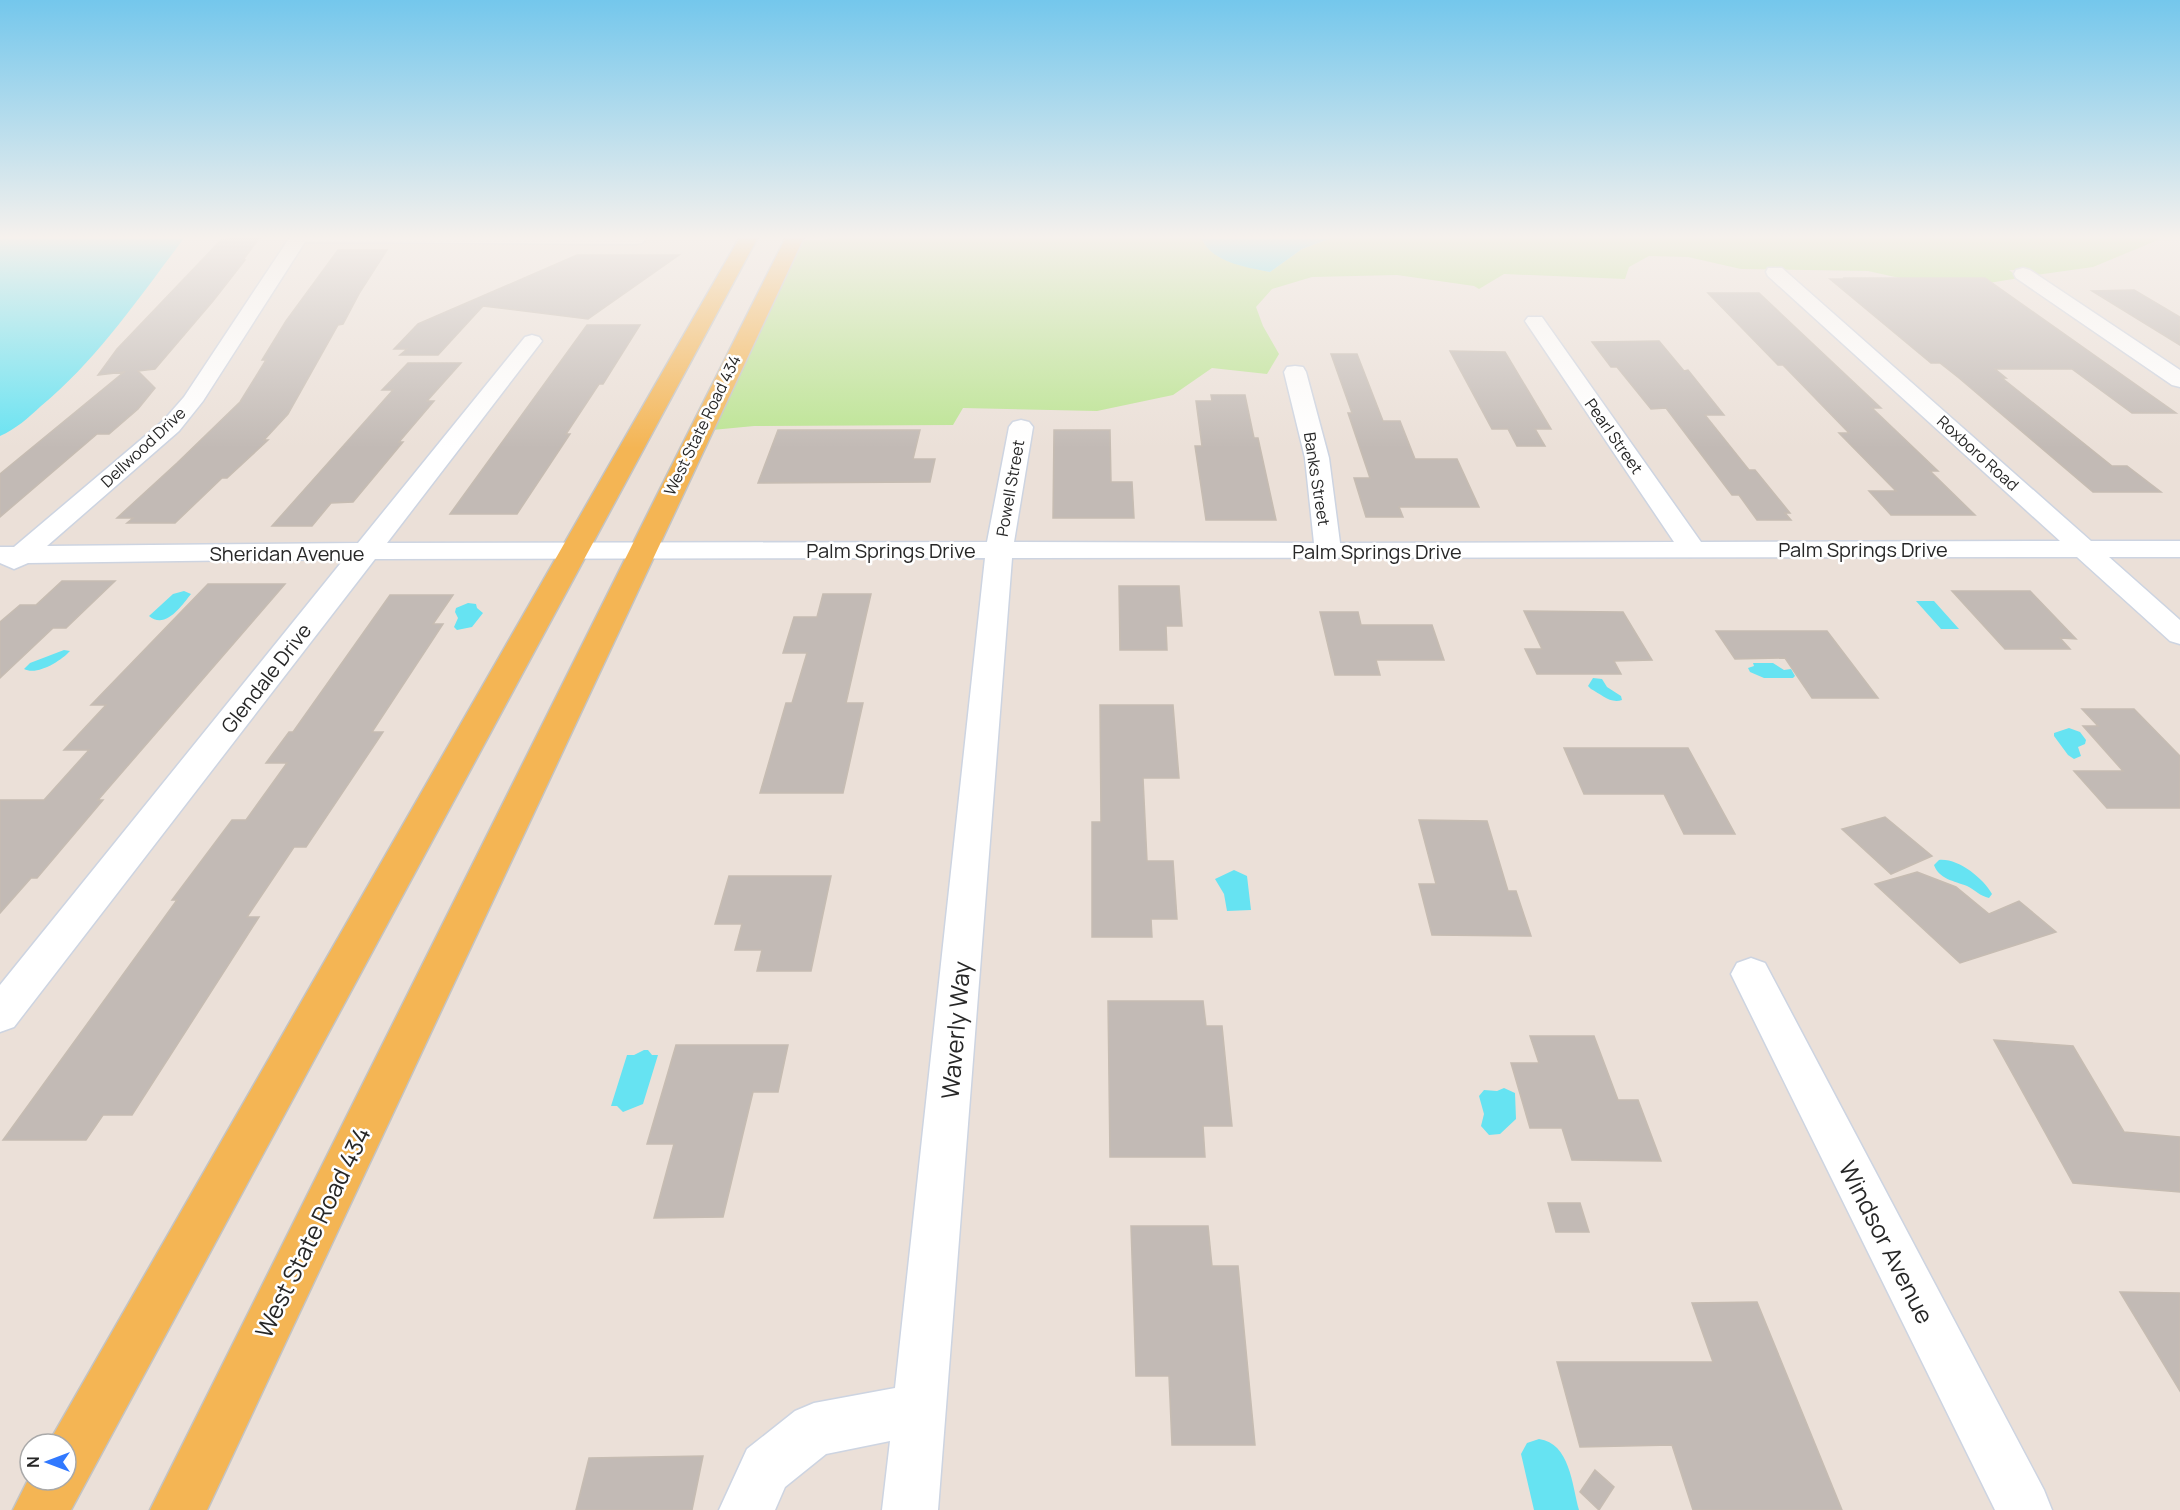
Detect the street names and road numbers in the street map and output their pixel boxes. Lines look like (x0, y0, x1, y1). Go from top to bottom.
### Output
street label: West State Road 434 (658, 351, 746, 499)
street label: Pearl Street (1580, 394, 1648, 478)
street label: Dellwood Drive (96, 402, 190, 492)
street label: Roxboro Road (1932, 410, 2024, 496)
street label: Banks Street (1299, 431, 1335, 527)
street label: Powell Street (991, 438, 1029, 538)
street label: Palm Springs Drive (1778, 536, 1948, 563)
street label: Palm Springs Drive (806, 537, 976, 564)
street label: Palm Springs Drive (1292, 538, 1462, 565)
street label: Sheridan Avenue (209, 540, 365, 567)
street label: Glendale Drive (215, 618, 317, 738)
street label: Waverly Way (933, 959, 977, 1100)
street label: West State Road 434 (247, 1121, 377, 1343)
street label: Windsor Avenue (1832, 1155, 1942, 1329)

